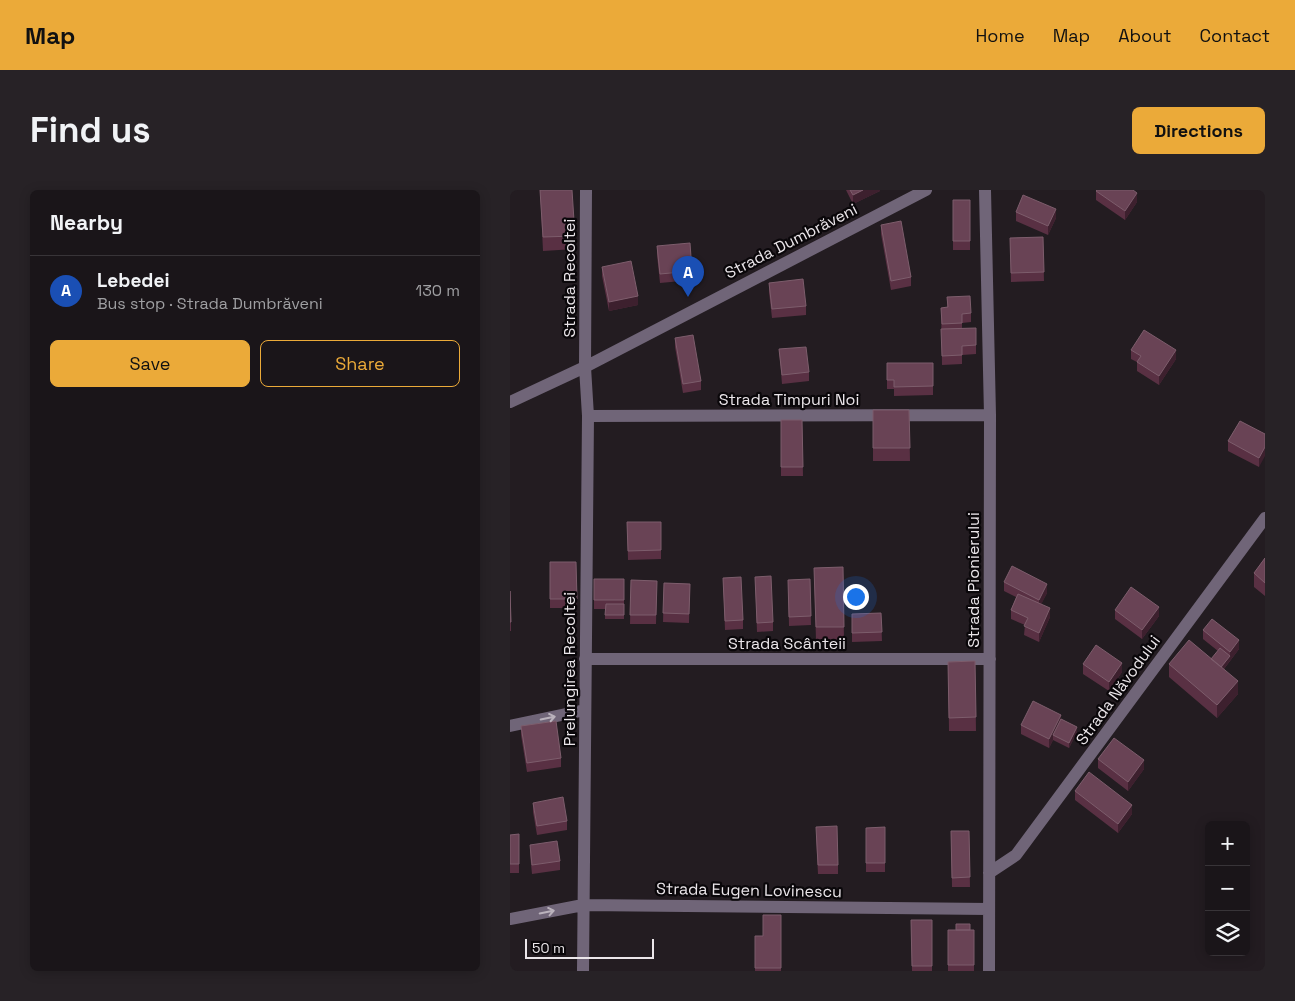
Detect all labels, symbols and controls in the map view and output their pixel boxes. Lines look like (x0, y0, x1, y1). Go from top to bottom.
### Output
text: Map (25, 20, 75, 51)
text: Home (976, 24, 1025, 47)
text: Map (1053, 24, 1090, 47)
text: About (1118, 24, 1172, 47)
text: Contact (1200, 24, 1270, 47)
button: Directions (1132, 107, 1265, 154)
text: Find us (30, 108, 151, 152)
street label: Strada Dumbrăveni (721, 198, 861, 284)
text: Nearby (50, 209, 123, 236)
street label: Strada Recoltei (559, 219, 580, 337)
pin: A (672, 256, 704, 297)
text: Lebedei (97, 268, 170, 293)
text: A (61, 280, 71, 301)
text: 130 m (416, 280, 460, 301)
text: Bus stop · Strada Dumbrăveni (97, 293, 323, 314)
button: Save (50, 340, 250, 387)
button: Share (260, 340, 460, 387)
street label: Strada Timpuri Noi (719, 389, 859, 410)
street label: Strada Pionierului (963, 512, 984, 648)
your location (843, 584, 869, 610)
street label: Prelungirea Recoltei (559, 592, 580, 746)
street label: Strada Năvodului (1071, 631, 1165, 749)
street label: Strada Scânteii (728, 633, 846, 654)
one-way arrow (539, 713, 555, 722)
map controls (1205, 821, 1250, 956)
button: + (1205, 821, 1250, 866)
button: − (1205, 866, 1250, 911)
street label: Strada Eugen Lovinescu (656, 878, 842, 902)
one-way arrow (538, 906, 554, 916)
button: layers (1205, 911, 1250, 956)
scale bar (525, 936, 654, 959)
text: 50 m (532, 939, 565, 957)

